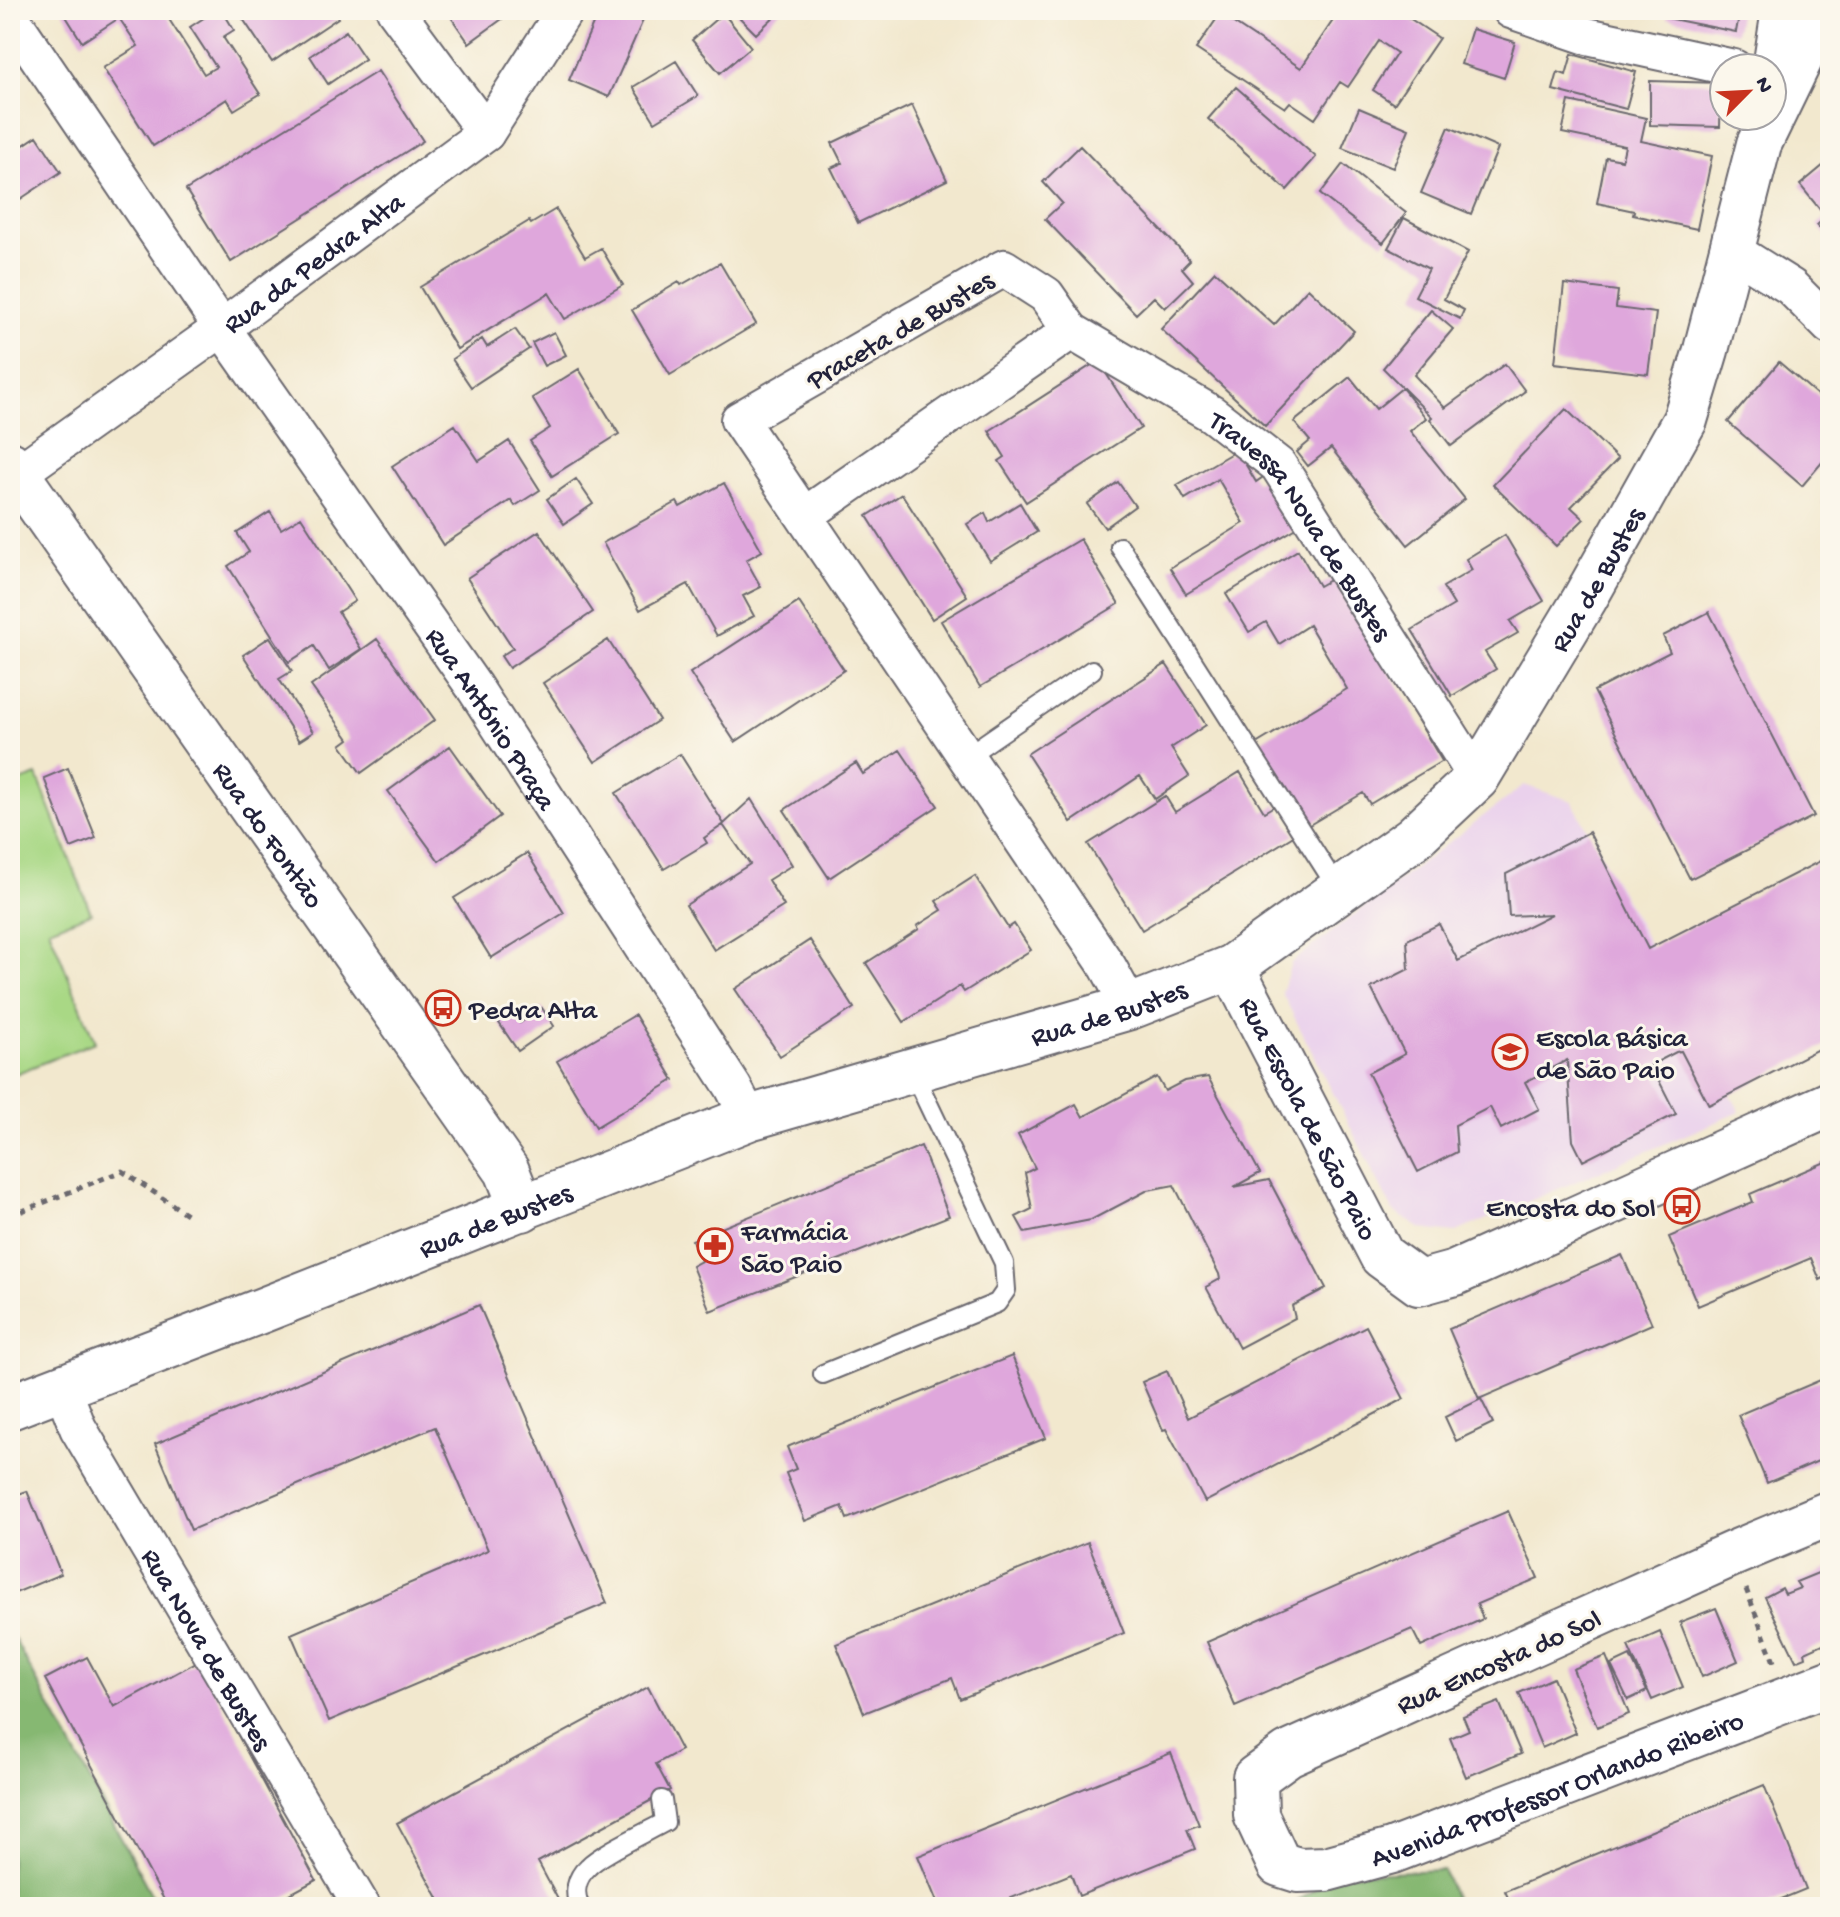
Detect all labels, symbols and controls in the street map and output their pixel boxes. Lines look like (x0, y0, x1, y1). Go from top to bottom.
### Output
north arrow (1708, 52, 1788, 132)
text: N (1748, 74, 1777, 97)
street label: Rua da Pedra Alta (218, 186, 413, 343)
street label: Praceta de Bustes (801, 265, 1001, 399)
street label: Travessa Nova de Bustes (1199, 405, 1398, 648)
street label: Rua de Bustes (1545, 502, 1654, 659)
street label: Rua António Praça (416, 623, 562, 819)
street label: Rua do Fontão (203, 757, 329, 916)
street label: Rua de Bustes (1028, 974, 1193, 1056)
bus stop icon: Pedra Alta (424, 989, 462, 1027)
street label: Rua Escola de São Paio (1230, 993, 1383, 1247)
place label: Pedra Alta (468, 996, 599, 1029)
place label: Escola Básica de São Paio (1536, 1024, 1689, 1089)
school or university icon: Escola Básica de São Paio (1491, 1033, 1529, 1071)
street label: Rua de Bustes (415, 1177, 578, 1268)
bus stop icon: Encosta do Sol (1663, 1187, 1701, 1225)
place label: Encosta do Sol (1486, 1194, 1656, 1227)
place label: Farmácia São Paio (740, 1218, 849, 1283)
pharmacy icon: Farmácia São Paio (696, 1227, 734, 1265)
street label: Rua Nova de Bustes (132, 1544, 278, 1758)
street label: Rua Encosta do Sol (1393, 1604, 1607, 1724)
street label: Avenida Professor Orlando Ribeiro (1368, 1706, 1749, 1877)

